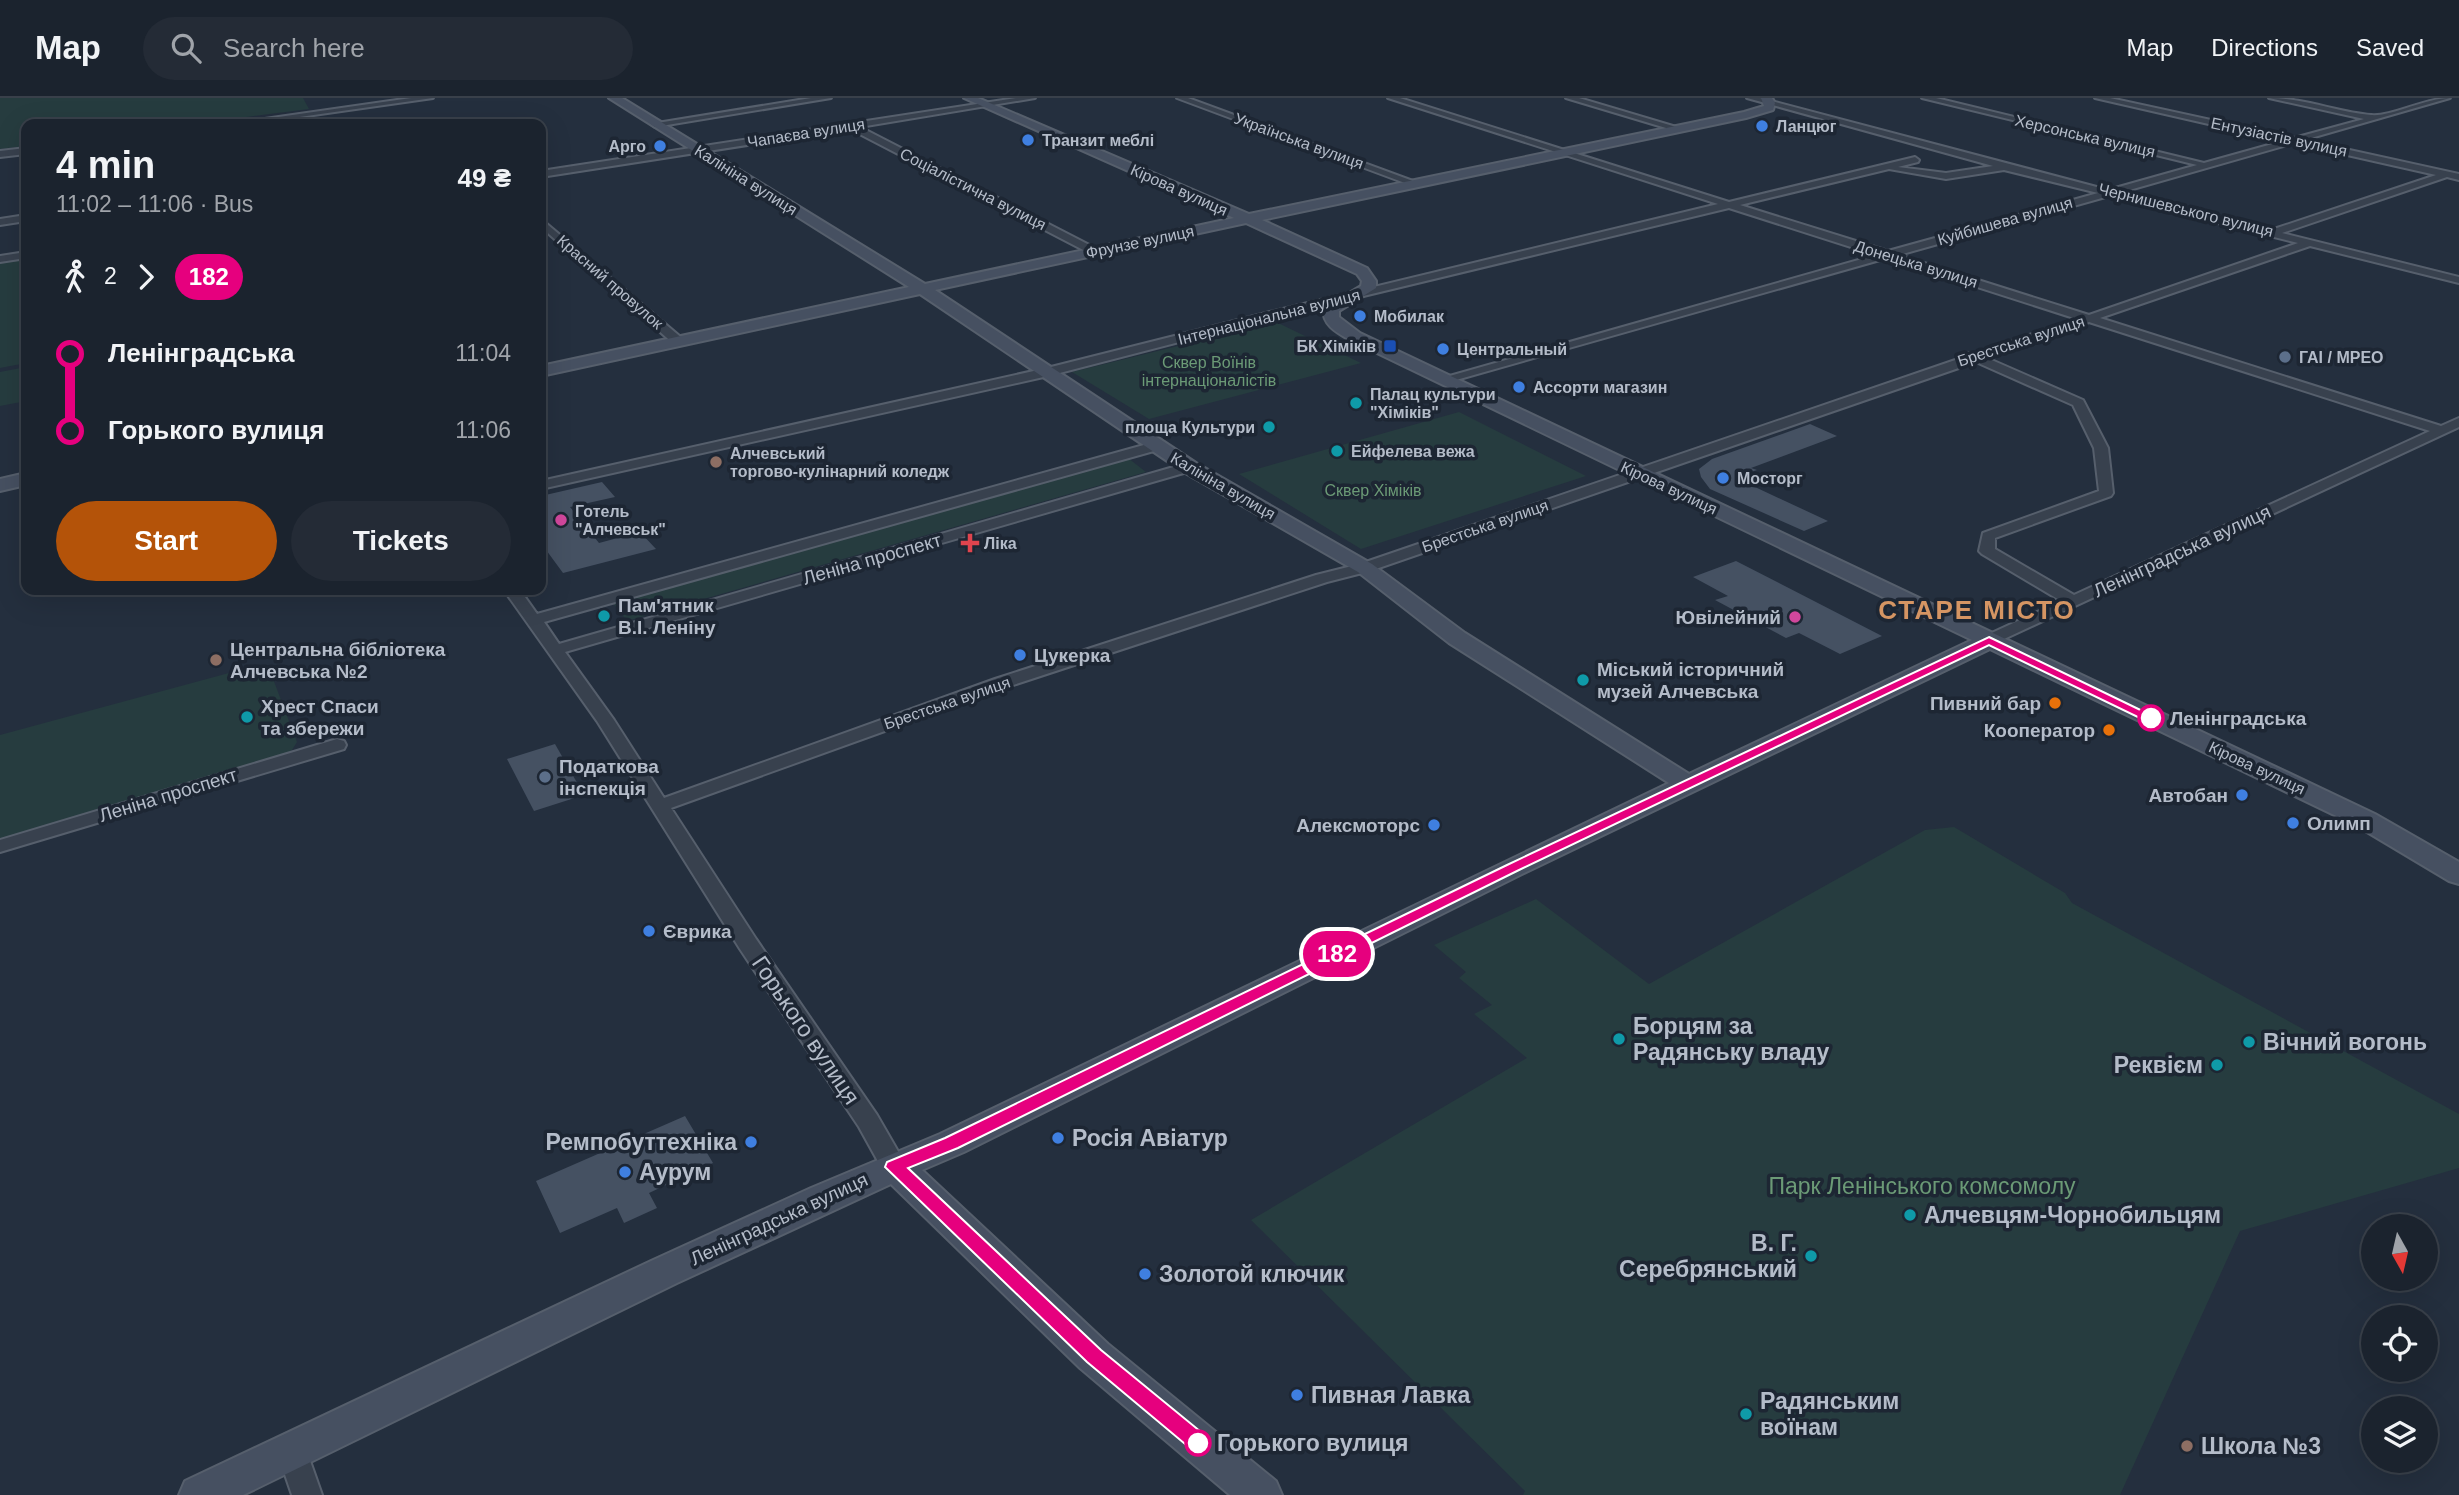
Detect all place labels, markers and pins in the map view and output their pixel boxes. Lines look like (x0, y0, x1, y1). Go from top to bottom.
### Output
marker: Ланцюг (1754, 118, 1770, 134)
place label: Ланцюг (1776, 118, 1837, 135)
marker: Транзит меблі (1020, 132, 1036, 148)
place label: Транзит меблі (1042, 132, 1154, 149)
place label: Арго (608, 138, 646, 155)
marker: Арго (652, 138, 668, 154)
marker: Мобилак (1352, 308, 1368, 324)
place label: Мобилак (1374, 308, 1445, 325)
place label: БК Хіміків (1297, 338, 1376, 355)
marker: БК Хіміків (1382, 338, 1398, 354)
marker: Центральный (1435, 341, 1451, 357)
place label: Центральный (1457, 341, 1567, 358)
marker: ГАІ / МРЕО (2277, 349, 2293, 365)
place label: ГАІ / МРЕО (2299, 349, 2384, 366)
marker: Ассорти магазин (1511, 379, 1527, 395)
place label: Ассорти магазин (1533, 379, 1667, 396)
place label: Палац культури "Хіміків" (1370, 386, 1496, 421)
marker: Палац культури "Хіміків" (1348, 395, 1364, 411)
place label: площа Культури (1125, 419, 1255, 436)
marker: площа Культури (1261, 419, 1277, 435)
marker: Ейфелева вежа (1329, 443, 1345, 459)
place label: Ейфелева вежа (1351, 443, 1475, 460)
place label: Алчевський торгово-кулінарний коледж (730, 445, 950, 480)
marker: Алчевський торгово-кулінарний коледж (708, 454, 724, 470)
marker: Мосторг (1715, 470, 1731, 486)
place label: Мосторг (1737, 470, 1803, 487)
place label: Готель "Алчевськ" (575, 503, 666, 538)
marker: Готель "Алчевськ" (553, 512, 569, 528)
marker: Ліка (962, 535, 978, 551)
place label: Ліка (984, 535, 1017, 552)
place label: Пам'ятник В.I. Ленiну (618, 595, 716, 638)
place label: Ювілейний (1676, 607, 1781, 628)
marker: Пам'ятник В.I. Ленiну (596, 608, 612, 624)
marker: Ювілейний (1787, 609, 1803, 625)
place label: Центральна бібліотека Алчевська №2 (230, 639, 446, 682)
place label: Цукерка (1034, 645, 1111, 666)
marker: Цукерка (1012, 647, 1028, 663)
marker: Центральна бібліотека Алчевська №2 (208, 652, 224, 668)
place label: Міський історичний музей Алчевська (1597, 659, 1784, 702)
marker: Міський історичний музей Алчевська (1575, 672, 1591, 688)
place label: Пивний бар (1930, 693, 2041, 714)
marker: Пивний бар (2047, 695, 2063, 711)
place label: Хрест Спаси та збережи (261, 696, 379, 739)
marker: Ленінградська (2138, 705, 2164, 731)
place label: Ленінградська (2170, 708, 2307, 729)
marker: Хрест Спаси та збережи (239, 709, 255, 725)
place label: Кооператор (1984, 720, 2095, 741)
marker: Кооператор (2101, 722, 2117, 738)
place label: Податкова інспекція (559, 756, 659, 799)
marker: Податкова інспекція (537, 769, 553, 785)
place label: Автобан (2148, 785, 2228, 806)
marker: Автобан (2234, 787, 2250, 803)
place label: Олимп (2307, 813, 2371, 834)
place label: Алексмоторс (1296, 815, 1420, 836)
marker: Олимп (2285, 815, 2301, 831)
marker: Алексмоторс (1426, 817, 1442, 833)
place label: Єврика (663, 921, 732, 942)
marker: Єврика (641, 923, 657, 939)
place label: Борцям за Радянську владу (1633, 1013, 1829, 1065)
place label: Вічний вогонь (2263, 1029, 2427, 1055)
marker: Борцям за Радянську владу (1611, 1031, 1627, 1047)
marker: Вічний вогонь (2241, 1034, 2257, 1050)
place label: Реквієм (2114, 1052, 2203, 1078)
marker: Реквієм (2209, 1057, 2225, 1073)
place label: Росія Авіатур (1072, 1125, 1228, 1151)
place label: Ремпобуттехніка (545, 1129, 737, 1155)
marker: Росія Авіатур (1050, 1130, 1066, 1146)
marker: Ремпобуттехніка (743, 1134, 759, 1150)
place label: Аурум (639, 1159, 711, 1185)
marker: Аурум (617, 1164, 633, 1180)
place label: Алчевцям-Чорнобильцям (1924, 1202, 2221, 1228)
marker: Алчевцям-Чорнобильцям (1902, 1207, 1918, 1223)
place label: В. Г. Серебрянський (1619, 1230, 1797, 1282)
marker: В. Г. Серебрянський (1803, 1248, 1819, 1264)
place label: Золотой ключик (1159, 1261, 1345, 1287)
marker: Золотой ключик (1137, 1266, 1153, 1282)
place label: Пивная Лавка (1311, 1382, 1470, 1408)
marker: Пивная Лавка (1289, 1387, 1305, 1403)
place label: Радянським воїнам (1760, 1388, 1899, 1440)
marker: Радянським воїнам (1738, 1406, 1754, 1422)
marker: Горького вулиця (1185, 1430, 1211, 1456)
place label: Горького вулиця (1217, 1430, 1408, 1456)
place label: Школа №3 (2201, 1433, 2321, 1459)
marker: Школа №3 (2179, 1438, 2195, 1454)

